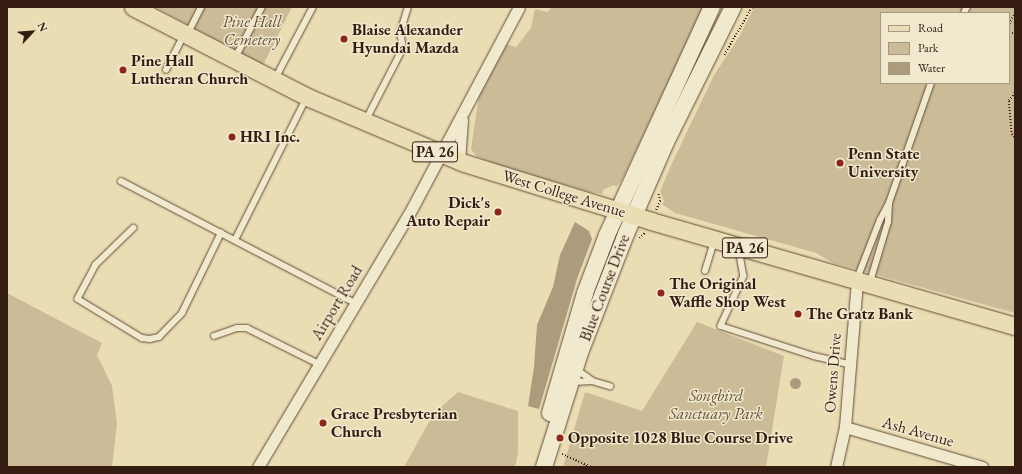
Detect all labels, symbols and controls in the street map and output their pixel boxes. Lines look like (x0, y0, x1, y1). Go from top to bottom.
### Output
north arrow (12, 12, 52, 52)
park label: Pine Hall Cemetery (222, 12, 282, 50)
legend (880, 12, 1010, 84)
text: N (35, 20, 51, 34)
place label: Blaise Alexander Hyundai Mazda (352, 20, 463, 58)
text: Road (918, 20, 943, 36)
marker: Blaise Alexander Hyundai Mazda (339, 34, 349, 44)
text: Park (918, 40, 938, 56)
place label: Pine Hall Lutheran Church (131, 51, 248, 89)
text: Water (918, 60, 945, 76)
marker: Pine Hall Lutheran Church (118, 65, 128, 75)
place label: HRI Inc. (240, 127, 300, 147)
marker: HRI Inc. (227, 132, 237, 142)
road number: PA 26 (411, 139, 459, 165)
place label: Penn State University (848, 144, 919, 182)
marker: Penn State University (835, 158, 845, 168)
street label: West College Avenue (500, 166, 628, 222)
place label: Dick's Auto Repair (406, 193, 490, 231)
marker: Dick's Auto Repair (493, 207, 503, 217)
street label: Blue Course Drive (576, 232, 634, 344)
road number: PA 26 (721, 235, 769, 261)
street label: Airport Road (307, 262, 367, 344)
place label: The Original Waffle Shop West (669, 274, 786, 312)
marker: The Original Waffle Shop West (656, 288, 666, 298)
place label: The Gratz Bank (806, 304, 913, 324)
marker: The Gratz Bank (793, 309, 803, 319)
street label: Owens Drive (821, 332, 845, 414)
park label: Songbird Sanctuary Park (669, 386, 763, 424)
place label: Grace Presbyterian Church (331, 404, 458, 442)
street label: Ash Avenue (880, 413, 956, 451)
marker: Grace Presbyterian Church (318, 418, 328, 428)
place label: Opposite 1028 Blue Course Drive (568, 428, 793, 448)
marker: Opposite 1028 Blue Course Drive (555, 433, 565, 443)

